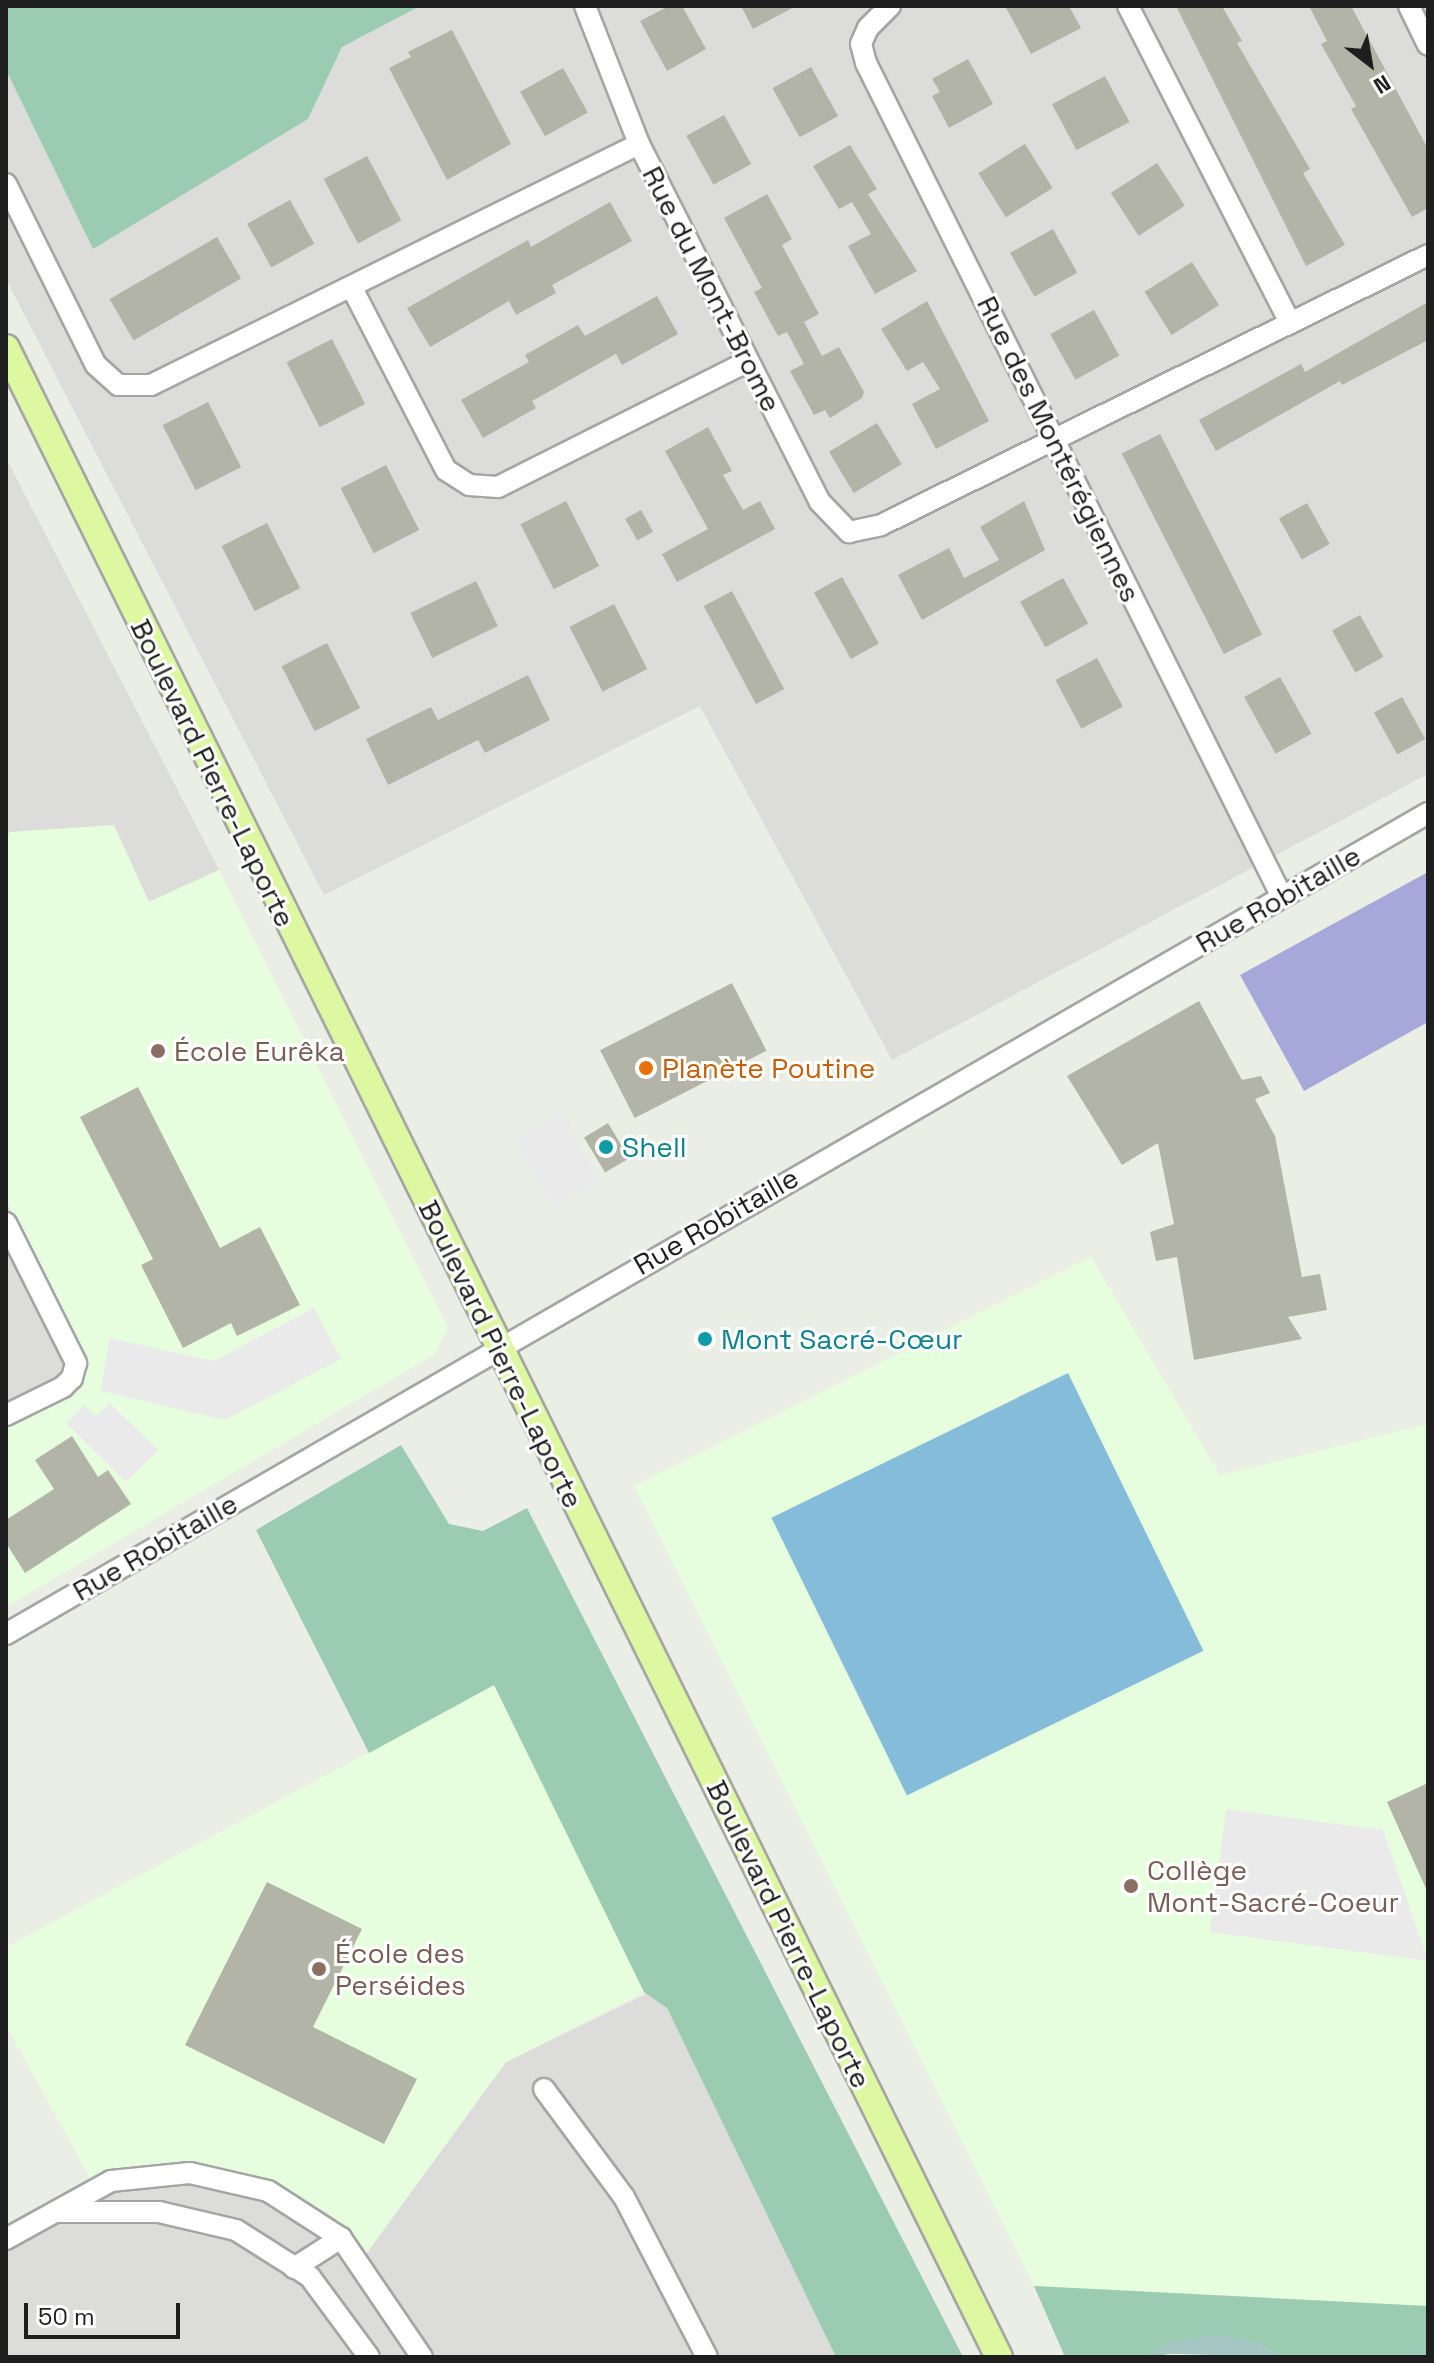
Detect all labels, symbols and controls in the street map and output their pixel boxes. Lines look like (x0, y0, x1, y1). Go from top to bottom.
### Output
north arrow (1330, 24, 1410, 104)
text: N (1369, 69, 1396, 100)
street label: Rue du Mont-Brome (636, 161, 788, 417)
street label: Rue des Montérégiennes (970, 291, 1148, 607)
street label: Boulevard Pierre-Laporte (124, 614, 302, 932)
street label: Rue Robitaille (1190, 838, 1366, 960)
place label: École Eurêka (174, 1034, 345, 1068)
marker: École Eurêka (149, 1042, 167, 1060)
place label: Planète Poutine (662, 1051, 875, 1085)
marker: Planète Poutine (637, 1059, 655, 1077)
place label: Shell (622, 1130, 687, 1164)
marker: Shell (597, 1138, 615, 1156)
street label: Rue Robitaille (628, 1160, 804, 1282)
street label: Boulevard Pierre-Laporte (412, 1195, 590, 1513)
place label: Mont Sacré-Cœur (721, 1322, 963, 1356)
marker: Mont Sacré-Cœur (696, 1330, 714, 1348)
street label: Rue Robitaille (67, 1486, 243, 1608)
street label: Boulevard Pierre-Laporte (700, 1775, 878, 2093)
place label: Collège Mont-Sacré-Coeur (1147, 1853, 1399, 1919)
marker: Collège Mont-Sacré-Coeur (1122, 1877, 1140, 1895)
place label: École des Perséides (335, 1936, 466, 2002)
marker: École des Perséides (310, 1960, 328, 1978)
scale bar (28, 2287, 184, 2337)
text: 50 m (38, 2301, 95, 2332)

